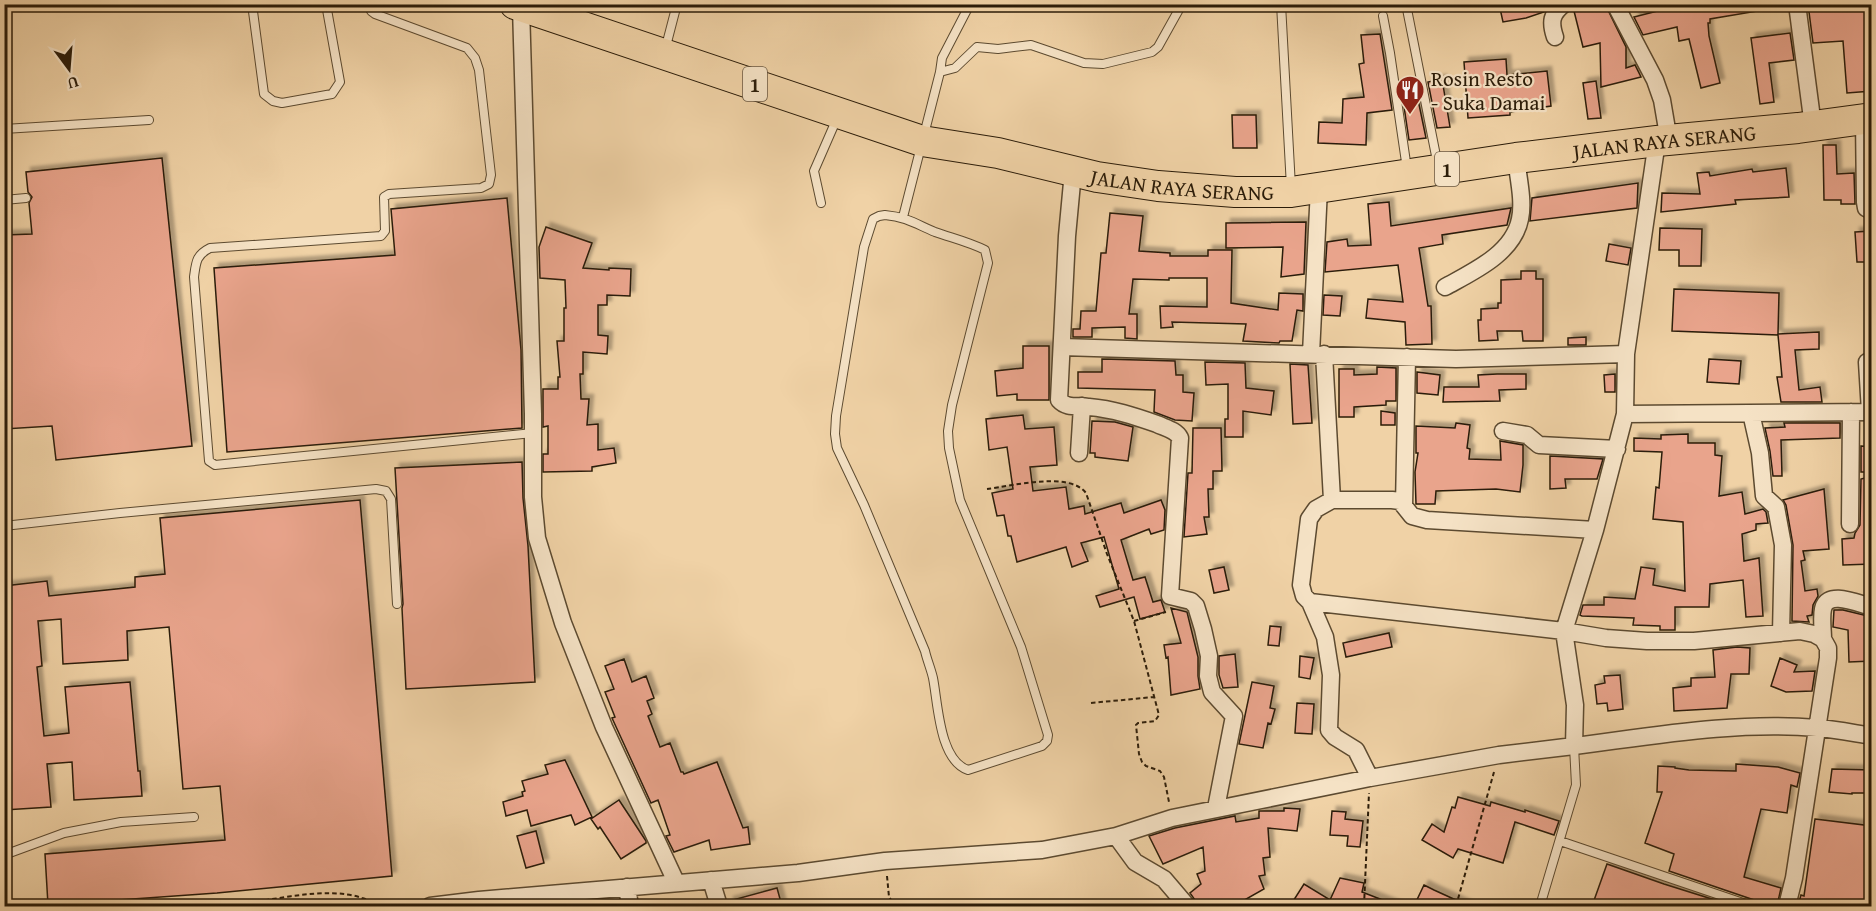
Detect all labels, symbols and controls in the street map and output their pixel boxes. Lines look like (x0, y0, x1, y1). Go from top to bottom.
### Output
north arrow (39, 39, 99, 99)
place label: Rosin Resto - Suka Damai (1431, 63, 1545, 118)
road number: 1 (743, 67, 767, 101)
text: U (64, 70, 82, 97)
restaurant icon: Rosin Resto - Suka Damai (1394, 74, 1426, 116)
street label: JALAN RAYA SERANG (1568, 116, 1757, 167)
road number: 1 (1435, 152, 1459, 186)
street label: JALAN RAYA SERANG (1084, 160, 1274, 208)

